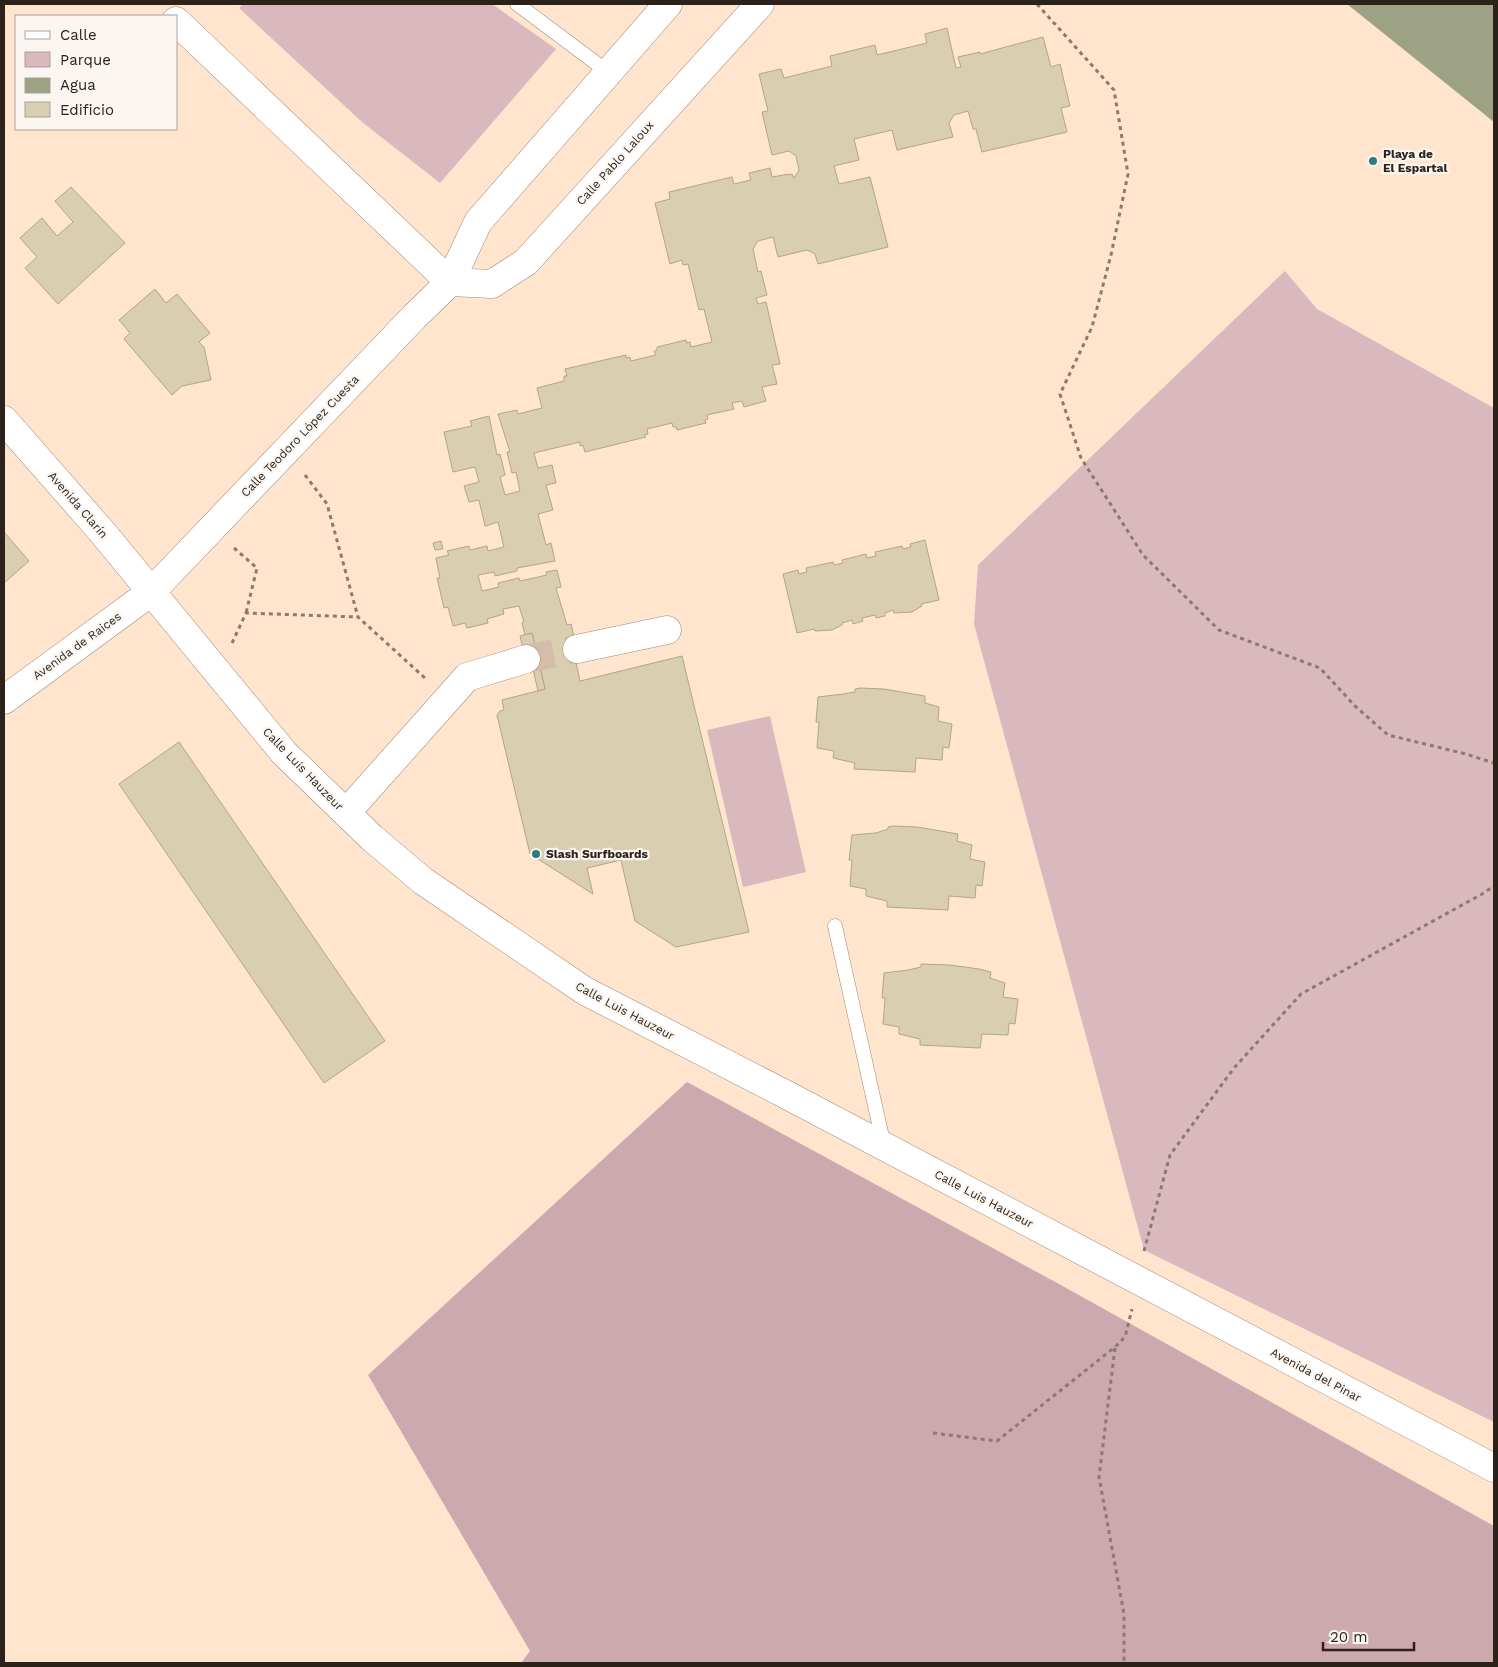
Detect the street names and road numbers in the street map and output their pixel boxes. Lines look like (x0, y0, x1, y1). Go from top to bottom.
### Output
street label: Calle Pablo Laloux (573, 118, 657, 208)
street label: Calle Teodoro López Cuesta (238, 372, 362, 500)
street label: Avenida Clarín (45, 469, 111, 541)
street label: Avenida de Raices (30, 609, 124, 683)
street label: Calle Luis Hauzeur (260, 725, 346, 813)
street label: Calle Luis Hauzeur (573, 979, 677, 1043)
street label: Calle Luis Hauzeur (932, 1167, 1036, 1231)
street label: Avenida del Pinar (1268, 1345, 1364, 1405)

